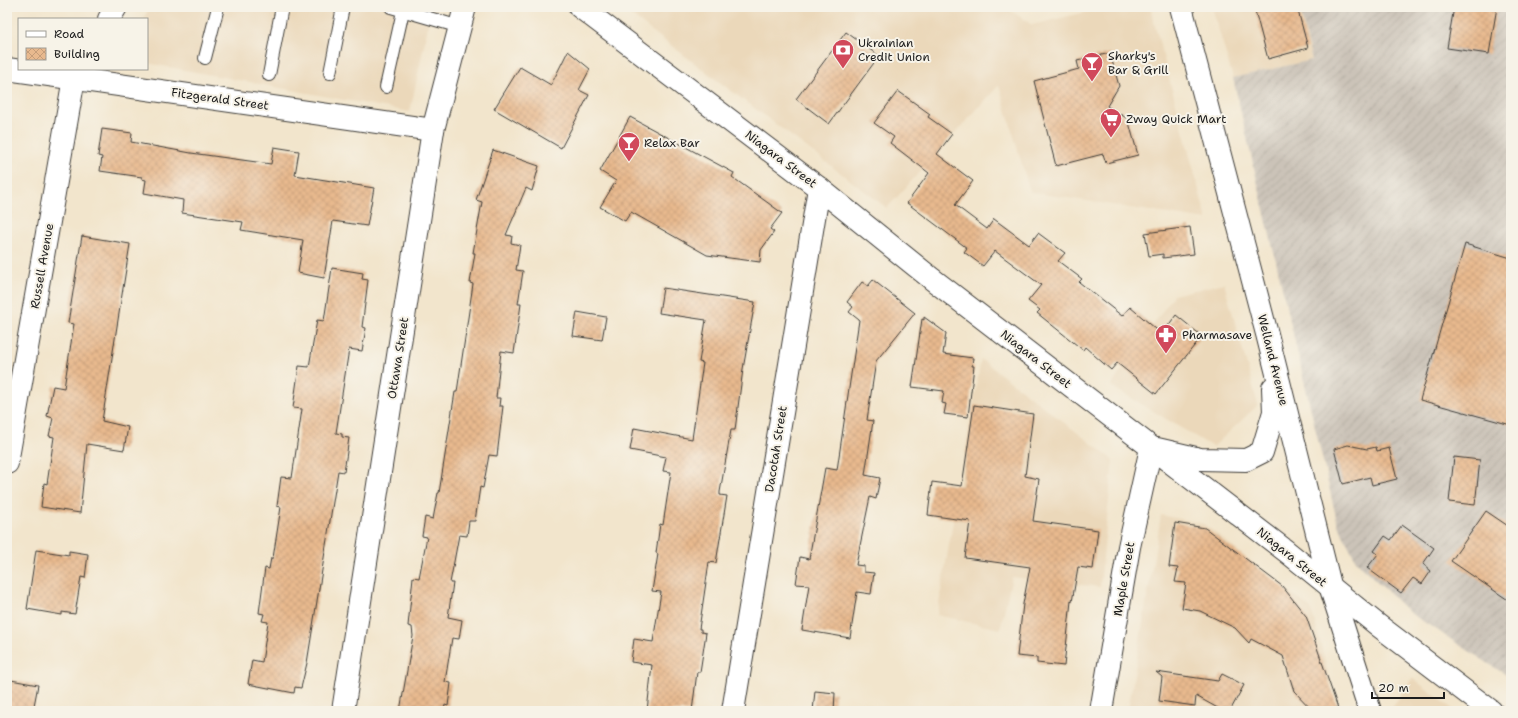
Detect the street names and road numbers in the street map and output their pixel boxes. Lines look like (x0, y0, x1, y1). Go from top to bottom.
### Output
street label: Fitzgerald Street (170, 84, 270, 114)
street label: Niagara Street (742, 127, 820, 191)
street label: Russell Avenue (27, 222, 57, 310)
street label: Welland Avenue (1254, 313, 1292, 408)
street label: Ottawa Street (384, 316, 412, 400)
street label: Niagara Street (997, 326, 1075, 392)
street label: Dacotah Street (761, 405, 791, 493)
street label: Niagara Street (1254, 524, 1330, 590)
street label: Maple Street (1110, 541, 1138, 617)

